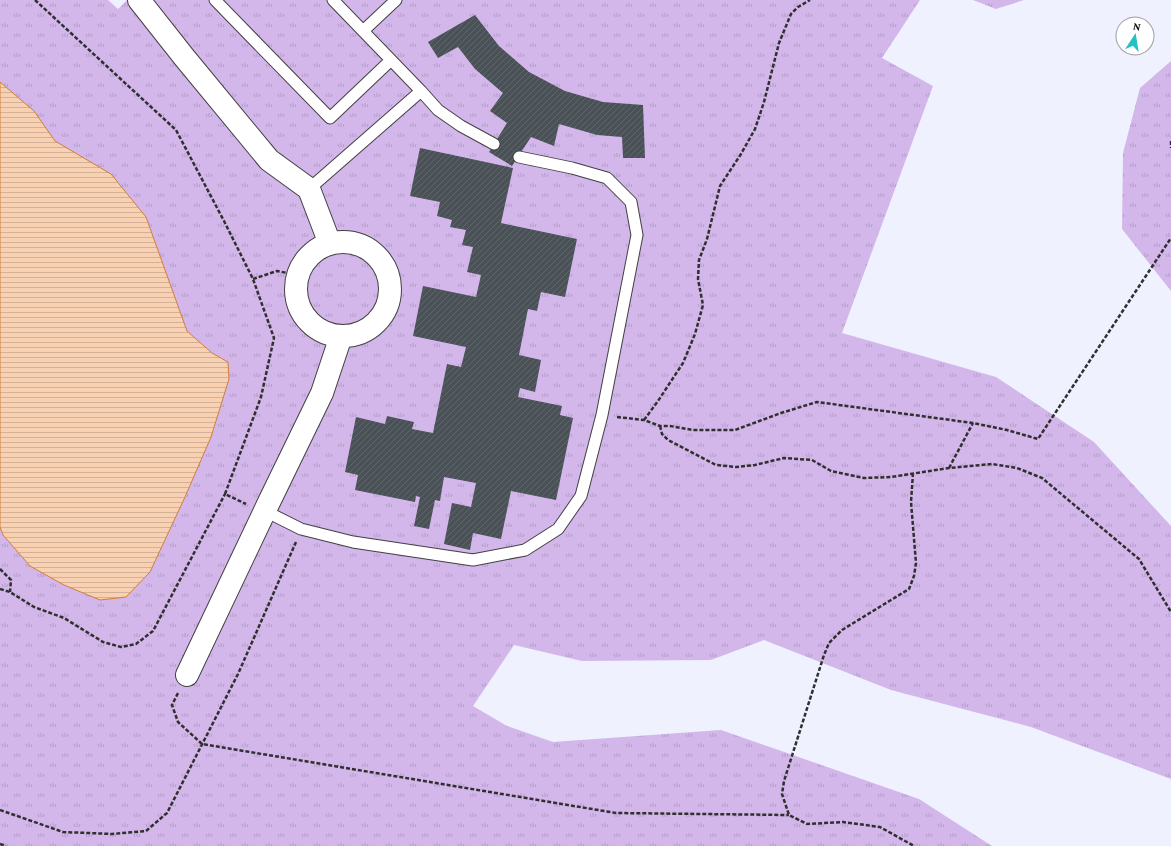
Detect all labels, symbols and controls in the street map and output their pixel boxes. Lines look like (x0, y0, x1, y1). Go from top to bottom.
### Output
north arrow (1115, 16, 1155, 56)
text: N (1132, 20, 1142, 33)

